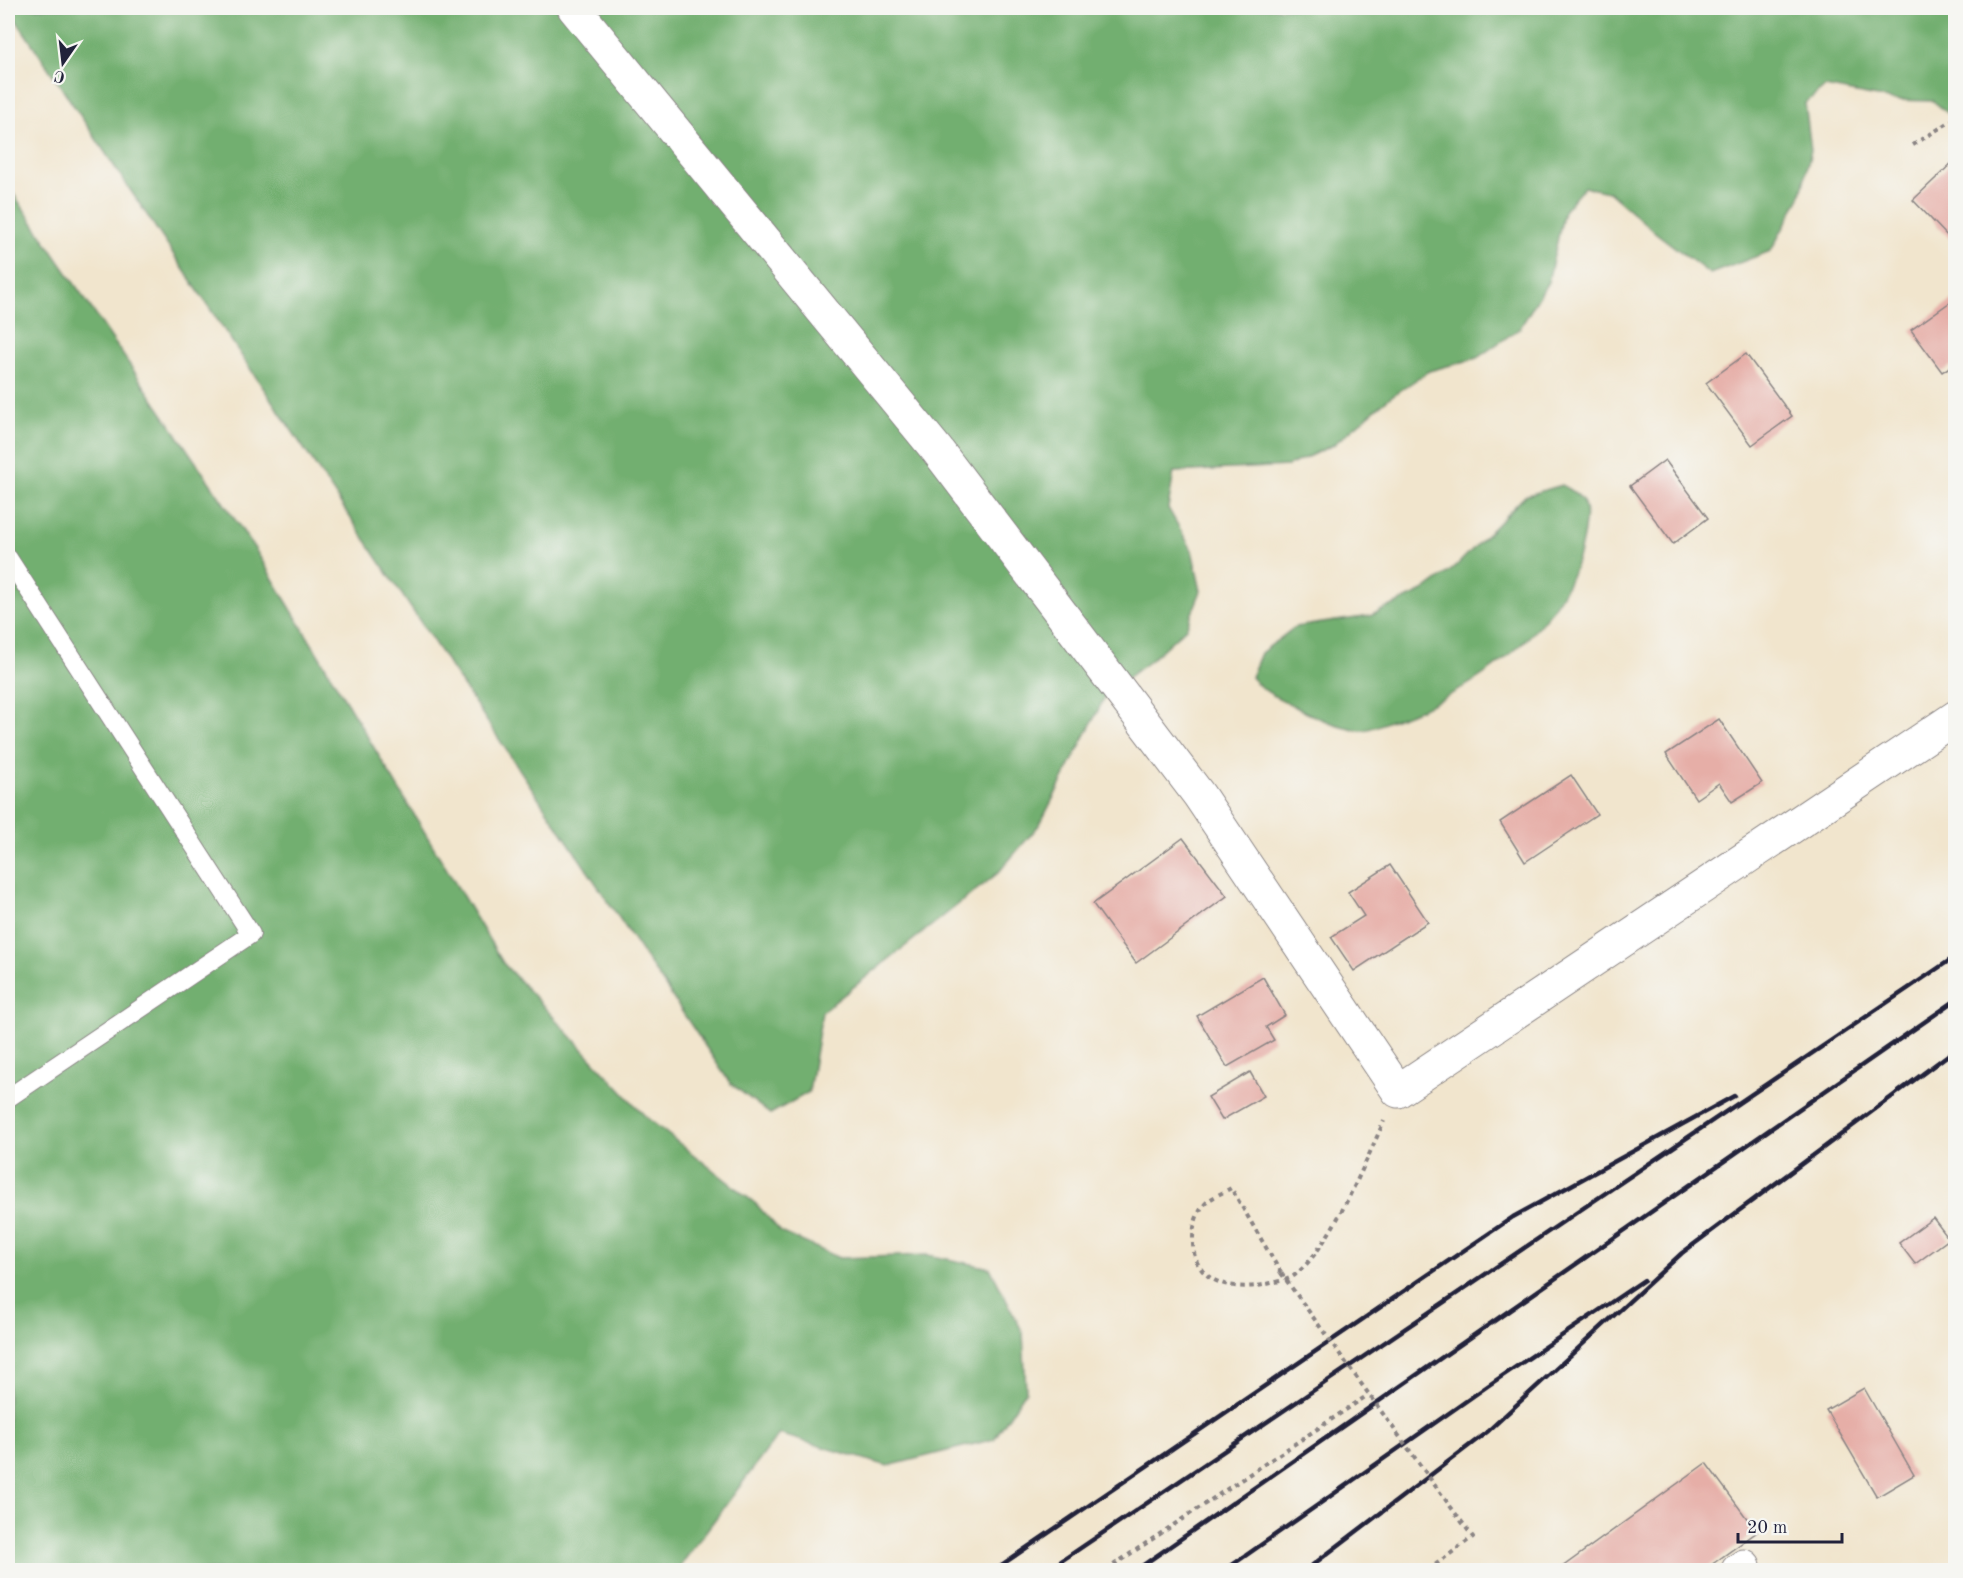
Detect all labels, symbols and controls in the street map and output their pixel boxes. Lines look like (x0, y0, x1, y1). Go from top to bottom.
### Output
north arrow (33, 33, 93, 93)
text: С (53, 67, 67, 85)
scale bar (1738, 1506, 1842, 1544)
text: 20 m (1747, 1519, 1787, 1537)

